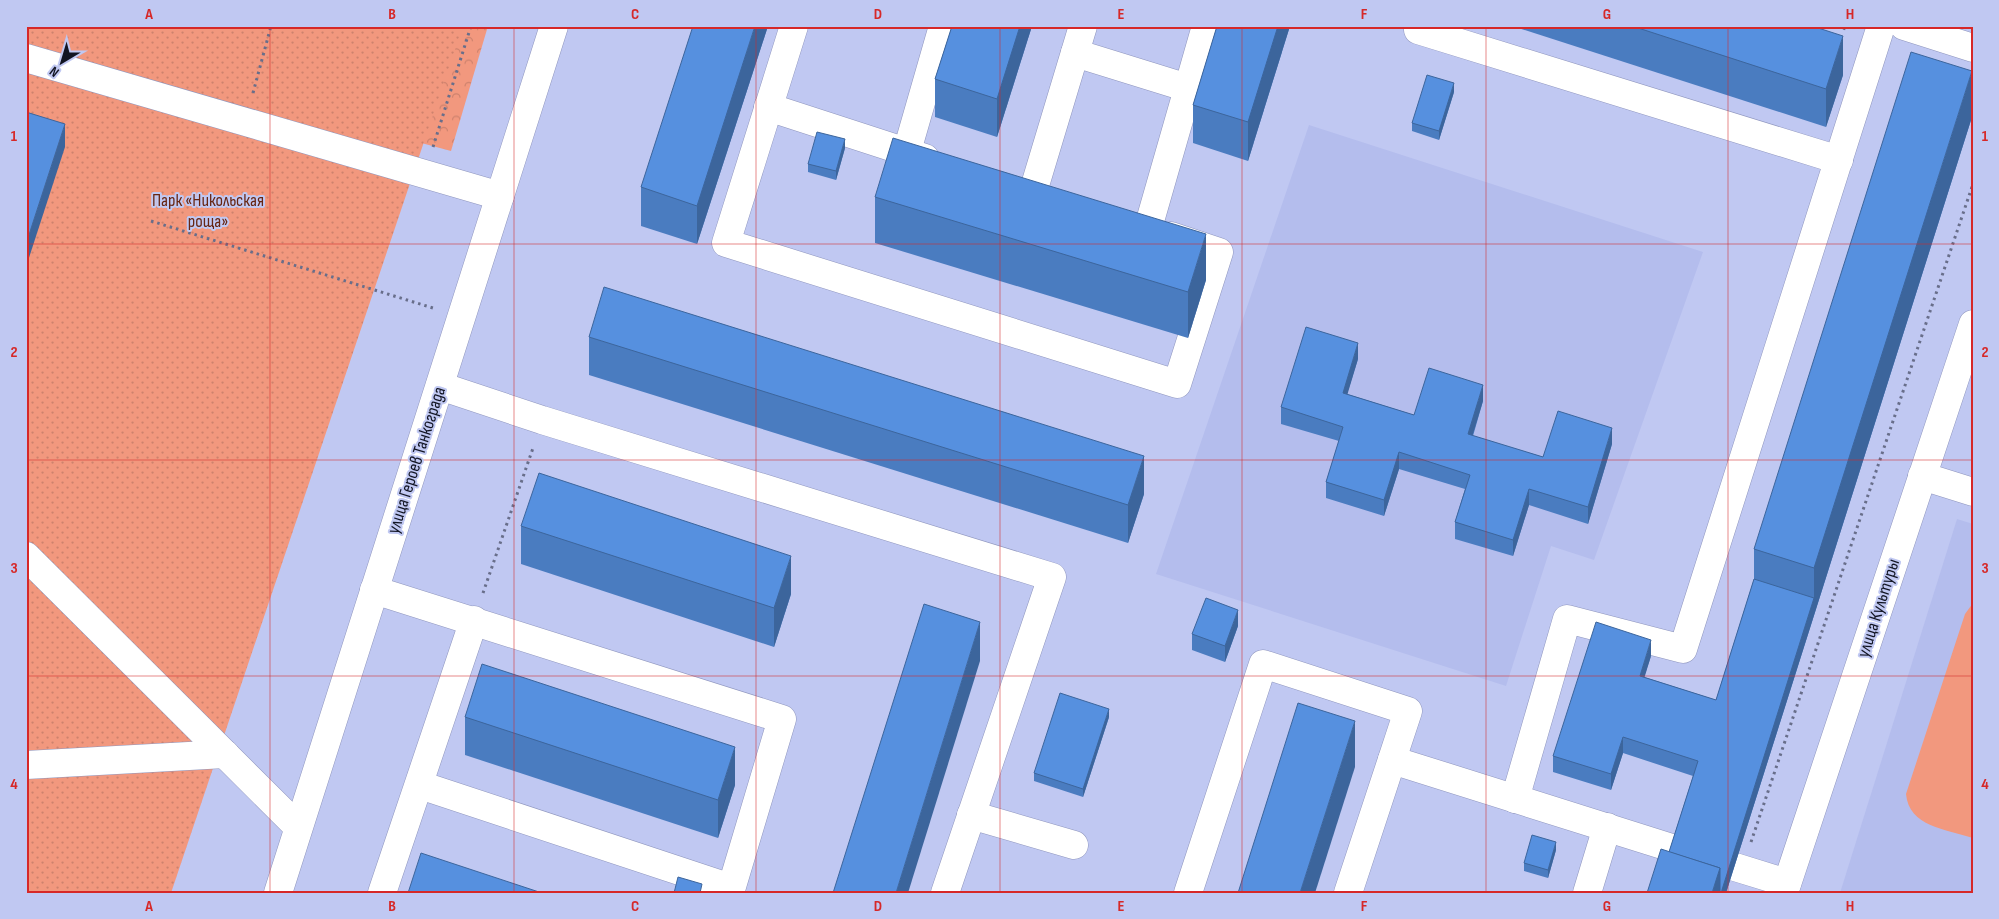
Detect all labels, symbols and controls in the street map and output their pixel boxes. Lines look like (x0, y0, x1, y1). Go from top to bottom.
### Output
text: A (144, 5, 153, 24)
text: B (388, 5, 396, 24)
text: C (631, 5, 639, 24)
text: D (874, 5, 882, 24)
text: E (1118, 5, 1125, 24)
text: F (1361, 5, 1368, 24)
text: G (1603, 5, 1611, 24)
text: H (1846, 5, 1854, 24)
north arrow (38, 38, 88, 88)
text: N (46, 63, 62, 81)
text: 1 (11, 127, 18, 146)
text: 1 (1982, 127, 1989, 146)
park label: Парк «Никольская роща» (152, 190, 264, 232)
text: 2 (10, 343, 18, 362)
text: 2 (1981, 343, 1989, 362)
street label: улица Героев Танкограда (383, 384, 450, 536)
street label: улица Культуры (1853, 556, 1904, 660)
text: 3 (10, 559, 18, 578)
text: 3 (1981, 559, 1989, 578)
text: 4 (10, 775, 18, 794)
text: 4 (1981, 775, 1989, 794)
text: A (144, 897, 153, 916)
text: B (388, 897, 396, 916)
text: C (631, 897, 639, 916)
text: D (874, 897, 882, 916)
text: E (1118, 897, 1125, 916)
text: F (1361, 897, 1368, 916)
text: G (1603, 897, 1611, 916)
text: H (1846, 897, 1854, 916)

